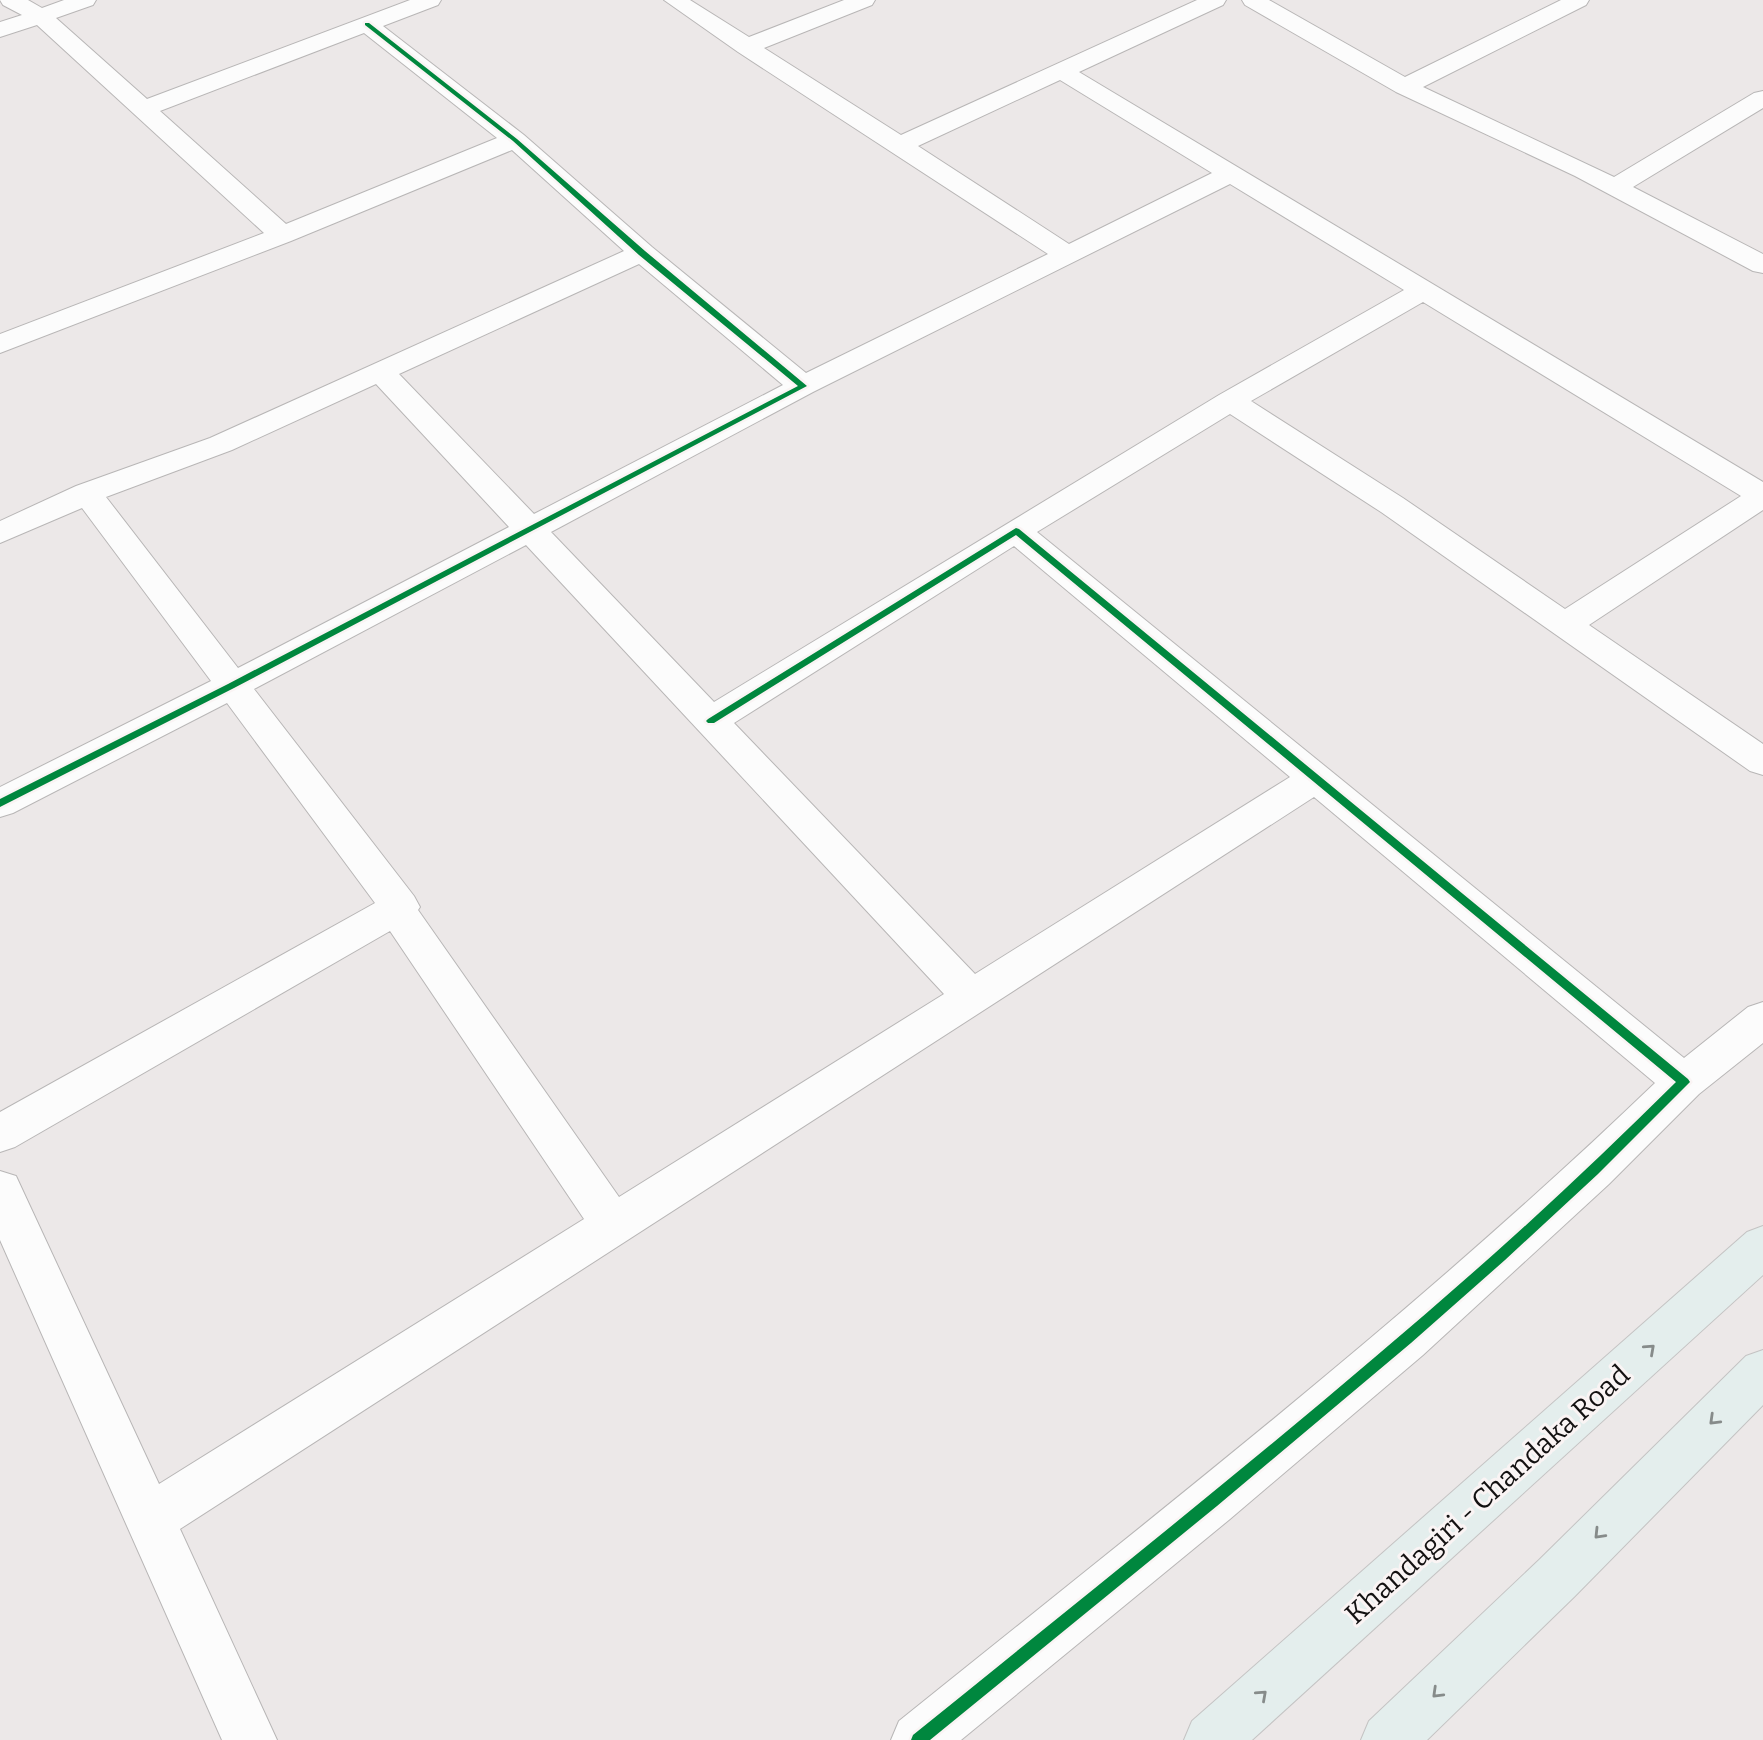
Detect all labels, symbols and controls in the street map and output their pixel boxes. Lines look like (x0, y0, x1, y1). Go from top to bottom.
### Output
one-way arrow (1642, 1345, 1655, 1357)
street label: Khandagiri - Chandaka Road (1338, 1358, 1636, 1631)
one-way arrow (1709, 1411, 1722, 1424)
one-way arrow (1595, 1526, 1608, 1539)
one-way arrow (1432, 1685, 1445, 1698)
one-way arrow (1253, 1691, 1266, 1703)

